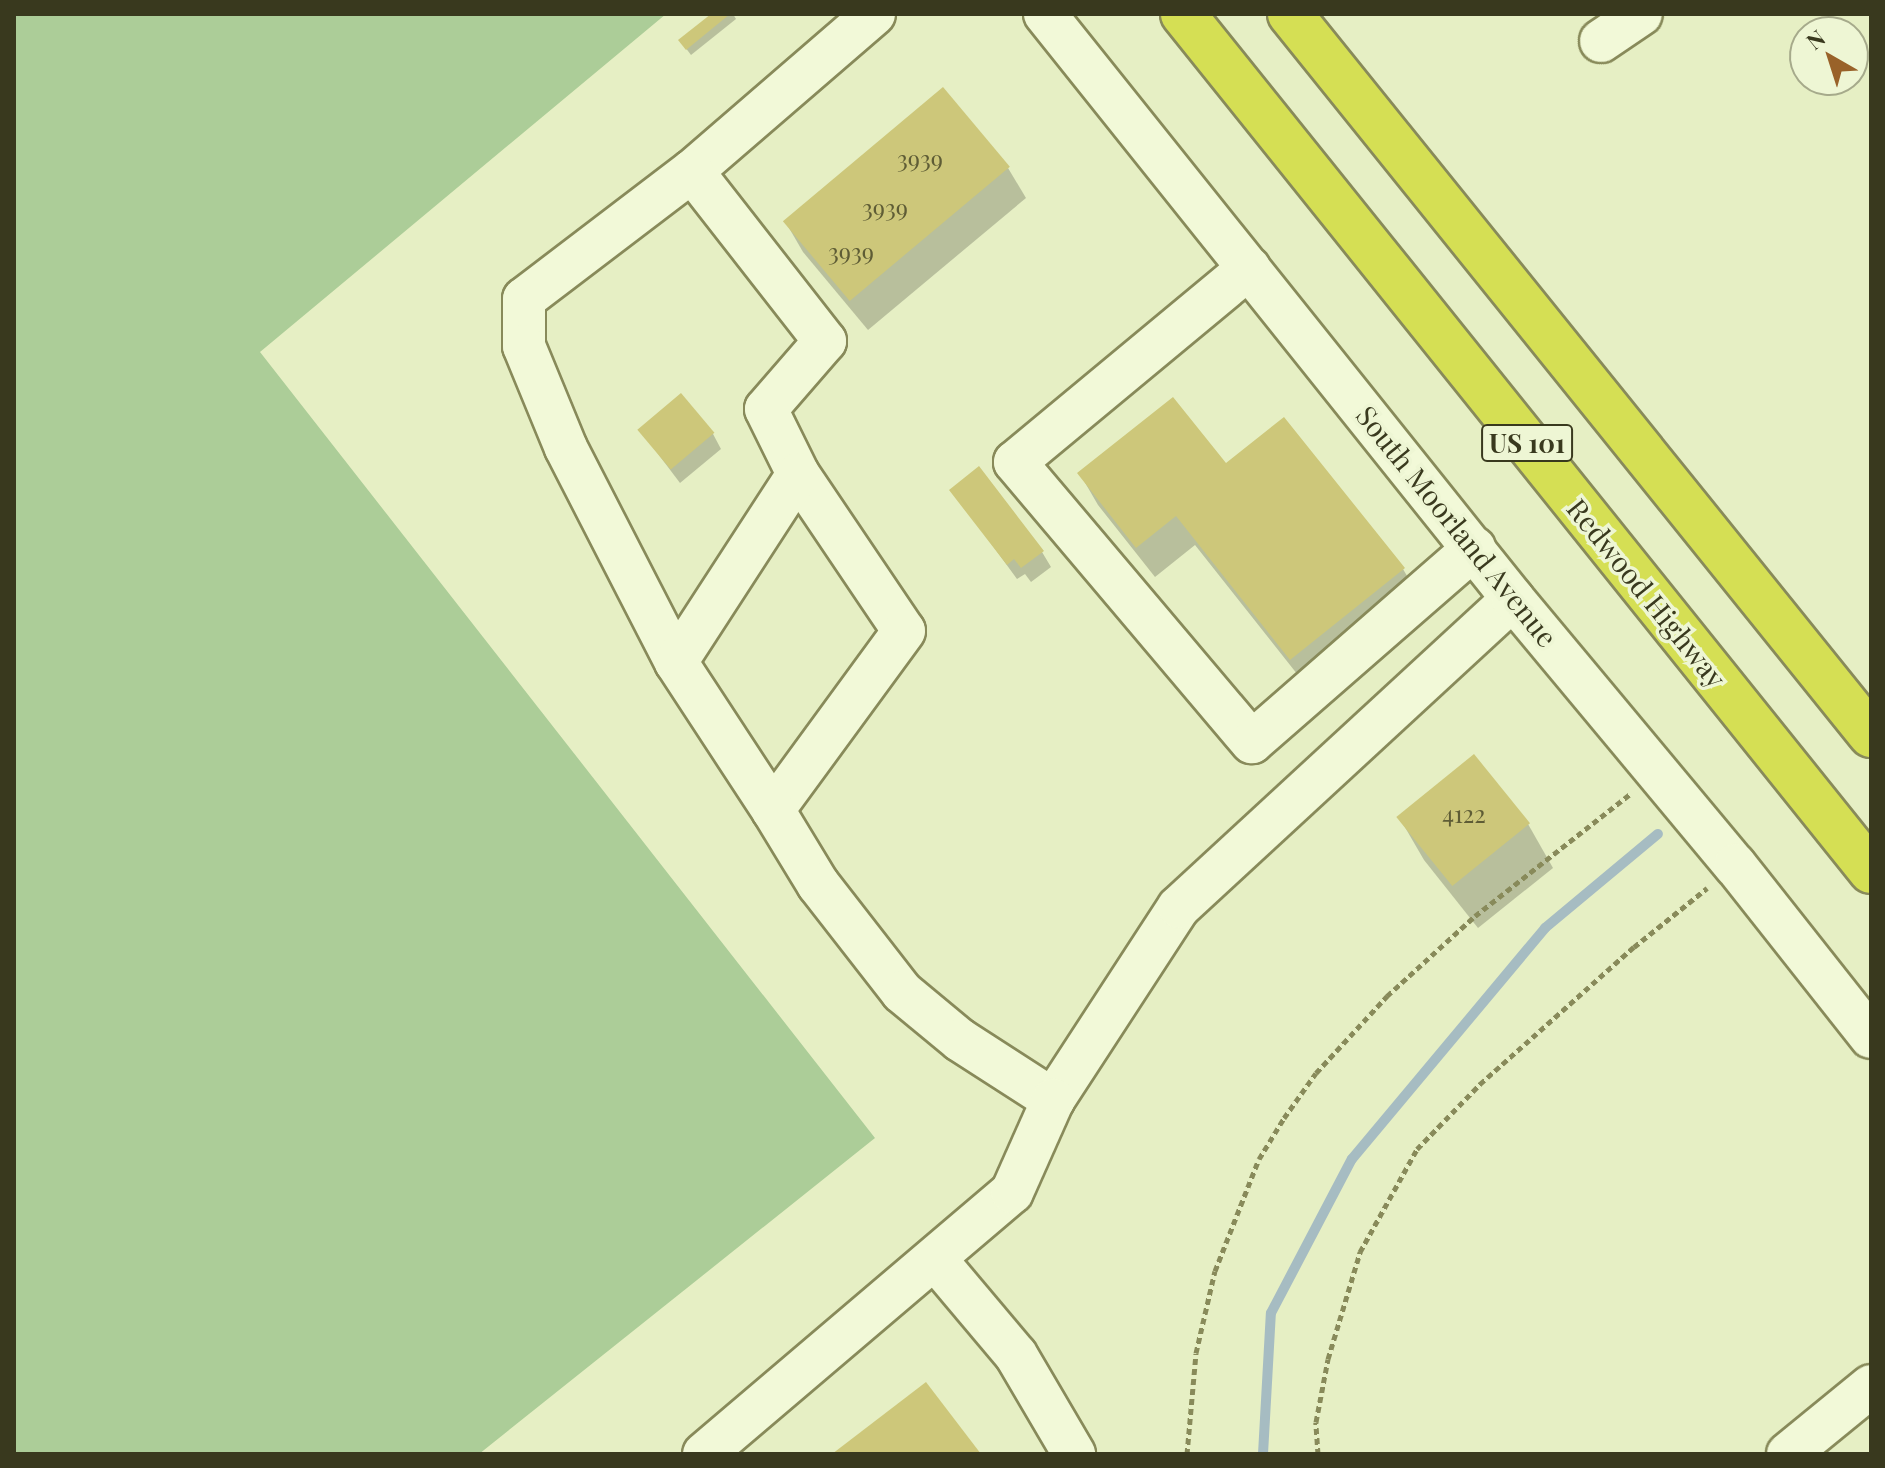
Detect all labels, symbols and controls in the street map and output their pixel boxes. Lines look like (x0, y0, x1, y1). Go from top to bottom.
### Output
north arrow (1789, 16, 1869, 96)
text: N (1800, 22, 1831, 56)
house number: 3939 (897, 145, 943, 173)
house number: 3939 (862, 194, 908, 222)
house number: 3939 (828, 238, 874, 266)
street label: South Moorland Avenue (1349, 399, 1565, 653)
road number: US 101 (1481, 421, 1573, 465)
street label: Redwood Highway (1560, 492, 1734, 694)
house number: 4122 (1442, 800, 1486, 828)

